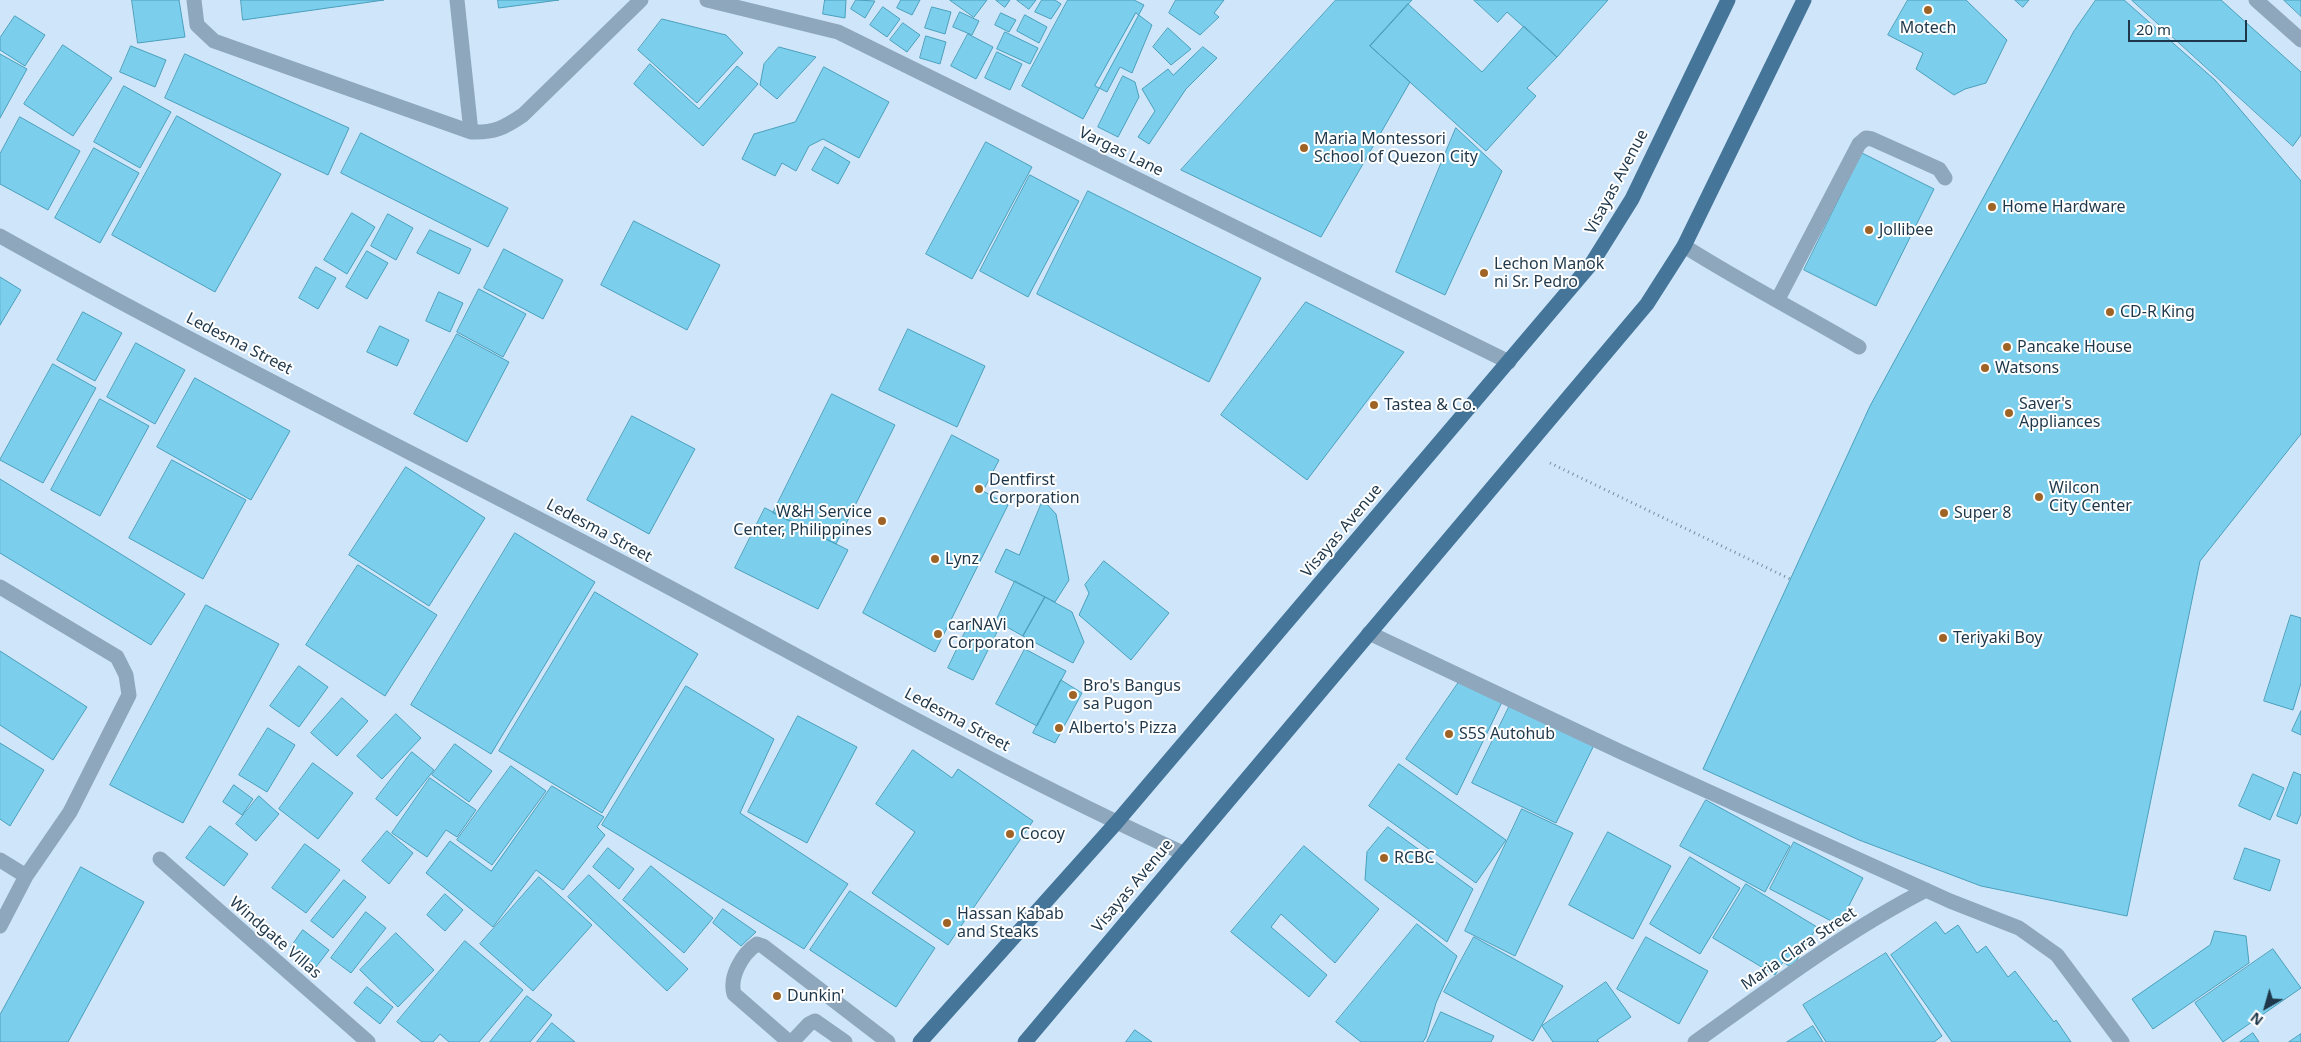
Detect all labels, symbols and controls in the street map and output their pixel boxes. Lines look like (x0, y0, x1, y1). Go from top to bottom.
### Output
marker: Motech (1922, 4, 1934, 16)
scale bar (2131, 10, 2250, 42)
place label: Motech (1900, 18, 1956, 38)
text: 20 m (2136, 19, 2171, 39)
street label: Vargas Lane (1076, 123, 1166, 181)
street label: Visayas Avenue (1581, 127, 1653, 237)
place label: Maria Montessori School of Quezon City (1314, 129, 1478, 167)
marker: Maria Montessori School of Quezon City (1298, 142, 1310, 154)
place label: Home Hardware (2002, 197, 2126, 217)
marker: Home Hardware (1986, 201, 1998, 213)
place label: Jollibee (1879, 220, 1933, 240)
marker: Jollibee (1863, 224, 1875, 236)
place label: Lechon Manok ni Sr. Pedro (1494, 254, 1604, 292)
marker: Lechon Manok ni Sr. Pedro (1478, 267, 1490, 279)
place label: CD-R King (2120, 302, 2195, 322)
marker: CD-R King (2104, 306, 2116, 318)
street label: Ledesma Street (183, 309, 295, 379)
place label: Pancake House (2017, 337, 2132, 357)
marker: Pancake House (2001, 341, 2013, 353)
place label: Watsons (1995, 358, 2059, 378)
marker: Watsons (1979, 362, 1991, 374)
place label: Saver's Appliances (2019, 394, 2100, 432)
place label: Tastea & Co. (1384, 395, 1476, 415)
marker: Tastea & Co. (1368, 399, 1380, 411)
marker: Saver's Appliances (2003, 407, 2015, 419)
place label: Dentfirst Corporation (989, 470, 1080, 508)
place label: Wilcon City Center (2049, 478, 2132, 516)
street label: Visayas Avenue (1298, 481, 1386, 581)
marker: Dentfirst Corporation (973, 483, 985, 495)
marker: Wilcon City Center (2033, 491, 2045, 503)
street label: Ledesma Street (543, 495, 655, 567)
place label: W&H Service Center, Philippines (733, 502, 872, 540)
place label: Super 8 (1954, 503, 2011, 523)
marker: Super 8 (1938, 507, 1950, 519)
marker: W&H Service Center, Philippines (876, 515, 888, 527)
place label: Lynz (945, 549, 979, 569)
marker: Lynz (929, 553, 941, 565)
place label: carNAVi Corporaton (948, 615, 1035, 653)
marker: carNAVi Corporaton (932, 628, 944, 640)
place label: Teriyaki Boy (1953, 628, 2042, 648)
marker: Teriyaki Boy (1937, 632, 1949, 644)
place label: Bro's Bangus sa Pugon (1083, 676, 1181, 714)
street label: Ledesma Street (901, 684, 1013, 756)
marker: Bro's Bangus sa Pugon (1067, 689, 1079, 701)
place label: Alberto's Pizza (1069, 718, 1177, 738)
marker: Alberto's Pizza (1053, 722, 1065, 734)
place label: S5S Autohub (1459, 724, 1555, 744)
marker: S5S Autohub (1443, 728, 1455, 740)
place label: Cocoy (1020, 824, 1065, 844)
marker: Cocoy (1004, 828, 1016, 840)
street label: Visayas Avenue (1089, 836, 1177, 936)
place label: RCBC (1394, 848, 1435, 868)
marker: RCBC (1378, 852, 1390, 864)
street label: Windgate Villas (225, 893, 325, 983)
street label: Maria Clara Street (1738, 903, 1860, 995)
place label: Hassan Kabab and Steaks (957, 904, 1064, 942)
marker: Hassan Kabab and Steaks (941, 917, 953, 929)
north arrow (2241, 982, 2291, 1032)
place label: Dunkin' (787, 986, 844, 1006)
marker: Dunkin' (771, 990, 783, 1002)
text: N (2246, 1008, 2267, 1030)

